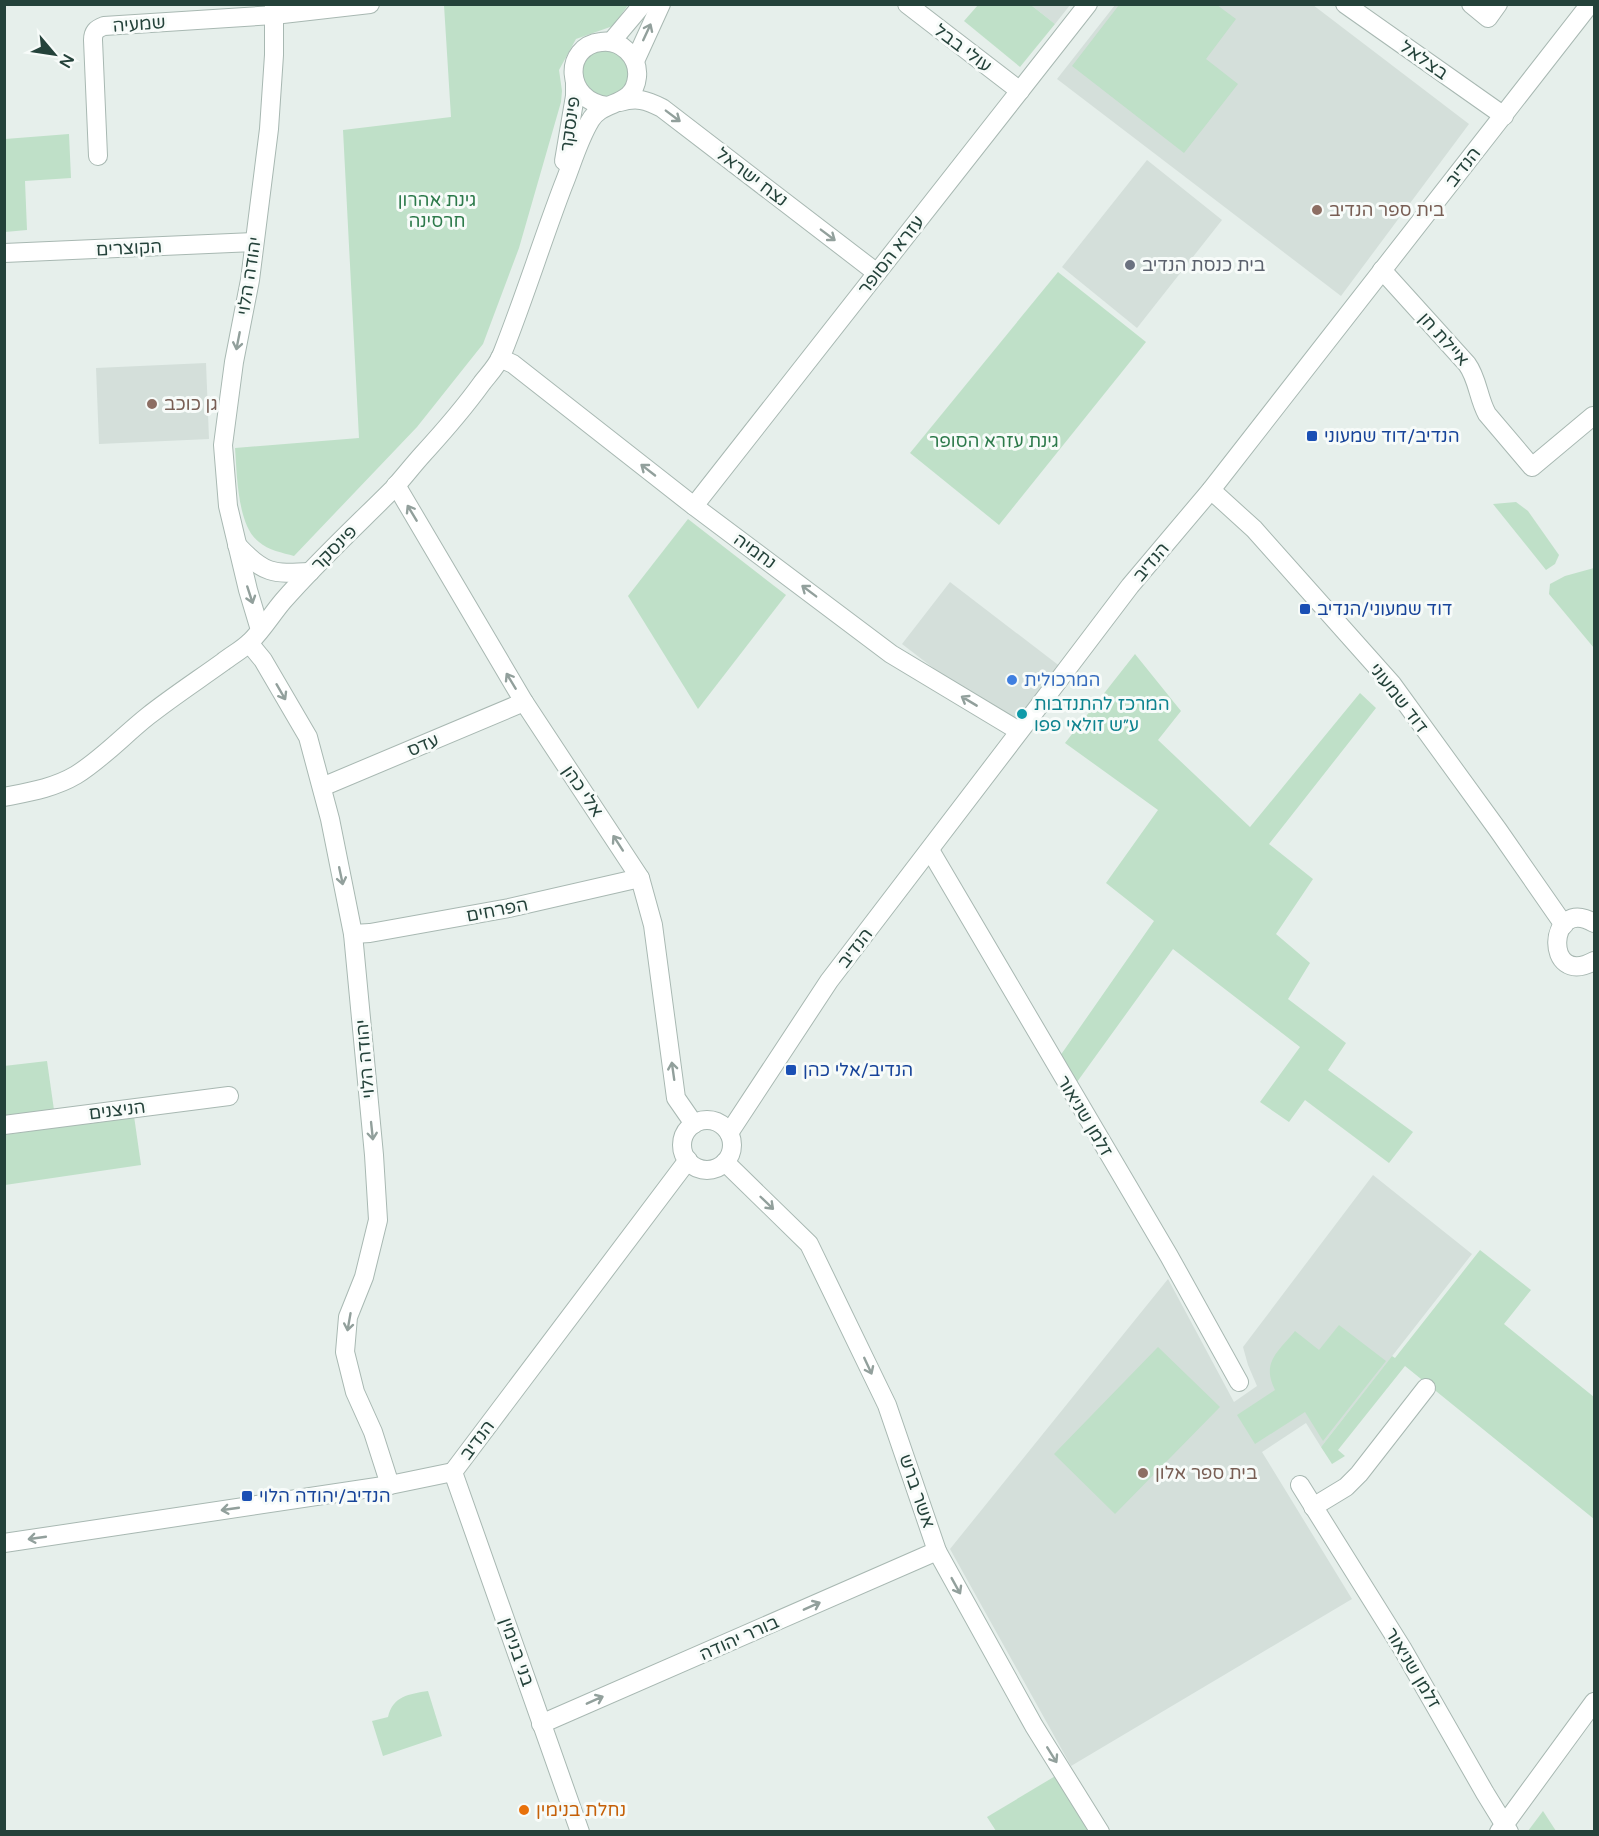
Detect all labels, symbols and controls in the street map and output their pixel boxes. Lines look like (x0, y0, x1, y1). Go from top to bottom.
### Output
street label: שמעיה (112, 11, 166, 37)
street label: עולי בבל (930, 19, 996, 77)
north arrow (24, 24, 84, 84)
one-way arrow (642, 24, 654, 42)
street label: בצלאל (1396, 36, 1453, 85)
text: N (54, 50, 78, 71)
street label: פינסקר (555, 95, 585, 153)
one-way arrow (665, 110, 681, 123)
street label: נצח ישראל (712, 143, 792, 211)
street label: הנדיב (1441, 143, 1485, 191)
park label: גינת אהרון חרסינה (398, 189, 476, 232)
place label: בית ספר הנדיב (1329, 199, 1445, 221)
marker: בית ספר הנדיב (1310, 203, 1324, 217)
street label: עזרא הסופר (853, 211, 929, 299)
one-way arrow (819, 229, 835, 241)
street label: הקוצרים (95, 235, 163, 261)
street label: יהודה הלוי (232, 235, 266, 317)
place label: בית כנסת הנדיב (1142, 254, 1266, 276)
marker: בית כנסת הנדיב (1123, 258, 1137, 272)
street label: איילת חן (1414, 308, 1474, 370)
one-way arrow (232, 331, 243, 350)
place label: גן כוכב (164, 393, 218, 415)
marker: גן כוכב (145, 397, 159, 411)
place label: הנדיב/דוד שמעוני (1324, 425, 1460, 447)
marker: הנדיב/דוד שמעוני (1305, 429, 1319, 443)
park label: גינת עזרא הסופר (929, 430, 1059, 452)
one-way arrow (640, 463, 656, 476)
one-way arrow (406, 505, 418, 522)
street label: פינסקר (307, 521, 361, 575)
street label: נחמיה (729, 528, 781, 574)
street label: הנדיב (1128, 538, 1174, 586)
one-way arrow (245, 585, 256, 604)
one-way arrow (801, 585, 817, 597)
place label: דוד שמעוני/הנדיב (1317, 598, 1453, 620)
marker: דוד שמעוני/הנדיב (1298, 602, 1312, 616)
street label: דוד שמעוני (1365, 658, 1433, 738)
place label: המרכולית (1024, 669, 1100, 691)
one-way arrow (505, 672, 516, 690)
marker: המרכולית (1005, 673, 1019, 687)
one-way arrow (276, 683, 288, 700)
place label: המרכז להתנדבות ע״ש זולאי פפו (1034, 693, 1170, 736)
one-way arrow (961, 695, 978, 707)
marker: המרכז להתנדבות ע״ש זולאי פפו (1015, 707, 1029, 721)
street label: עדס (404, 729, 442, 761)
street label: אלי כהן (558, 761, 608, 821)
one-way arrow (612, 836, 624, 852)
one-way arrow (336, 865, 347, 885)
street label: הפרחים (464, 893, 530, 927)
street label: הנדיב (833, 924, 877, 972)
street label: יהודה הלוי (351, 1019, 379, 1099)
place label: הנדיב/אלי כהן (803, 1059, 913, 1081)
one-way arrow (667, 1062, 678, 1081)
marker: הנדיב/אלי כהן (784, 1063, 798, 1077)
street label: זלמן שניאור (1052, 1072, 1118, 1161)
street label: הניצנים (87, 1096, 147, 1124)
one-way arrow (367, 1121, 378, 1141)
one-way arrow (759, 1196, 774, 1210)
one-way arrow (343, 1311, 354, 1331)
one-way arrow (863, 1357, 875, 1375)
street label: הנדיב (455, 1416, 499, 1464)
street label: אשר ברש (894, 1451, 940, 1531)
place label: בית ספר אלון (1155, 1462, 1258, 1484)
marker: בית ספר אלון (1136, 1466, 1150, 1480)
place label: הנדיב/יהודה הלוי (259, 1485, 391, 1507)
marker: הנדיב/יהודה הלוי (240, 1489, 254, 1503)
one-way arrow (221, 1504, 240, 1515)
one-way arrow (28, 1532, 48, 1543)
one-way arrow (950, 1577, 962, 1594)
one-way arrow (803, 1600, 821, 1611)
street label: בורר יהודה (696, 1611, 783, 1665)
street label: בני בנימין (495, 1615, 539, 1690)
street label: זלמן שניאור (1380, 1624, 1446, 1713)
one-way arrow (585, 1694, 604, 1705)
one-way arrow (1046, 1747, 1059, 1764)
place label: נחלת בנימין (536, 1799, 626, 1821)
marker: נחלת בנימין (517, 1803, 531, 1817)

